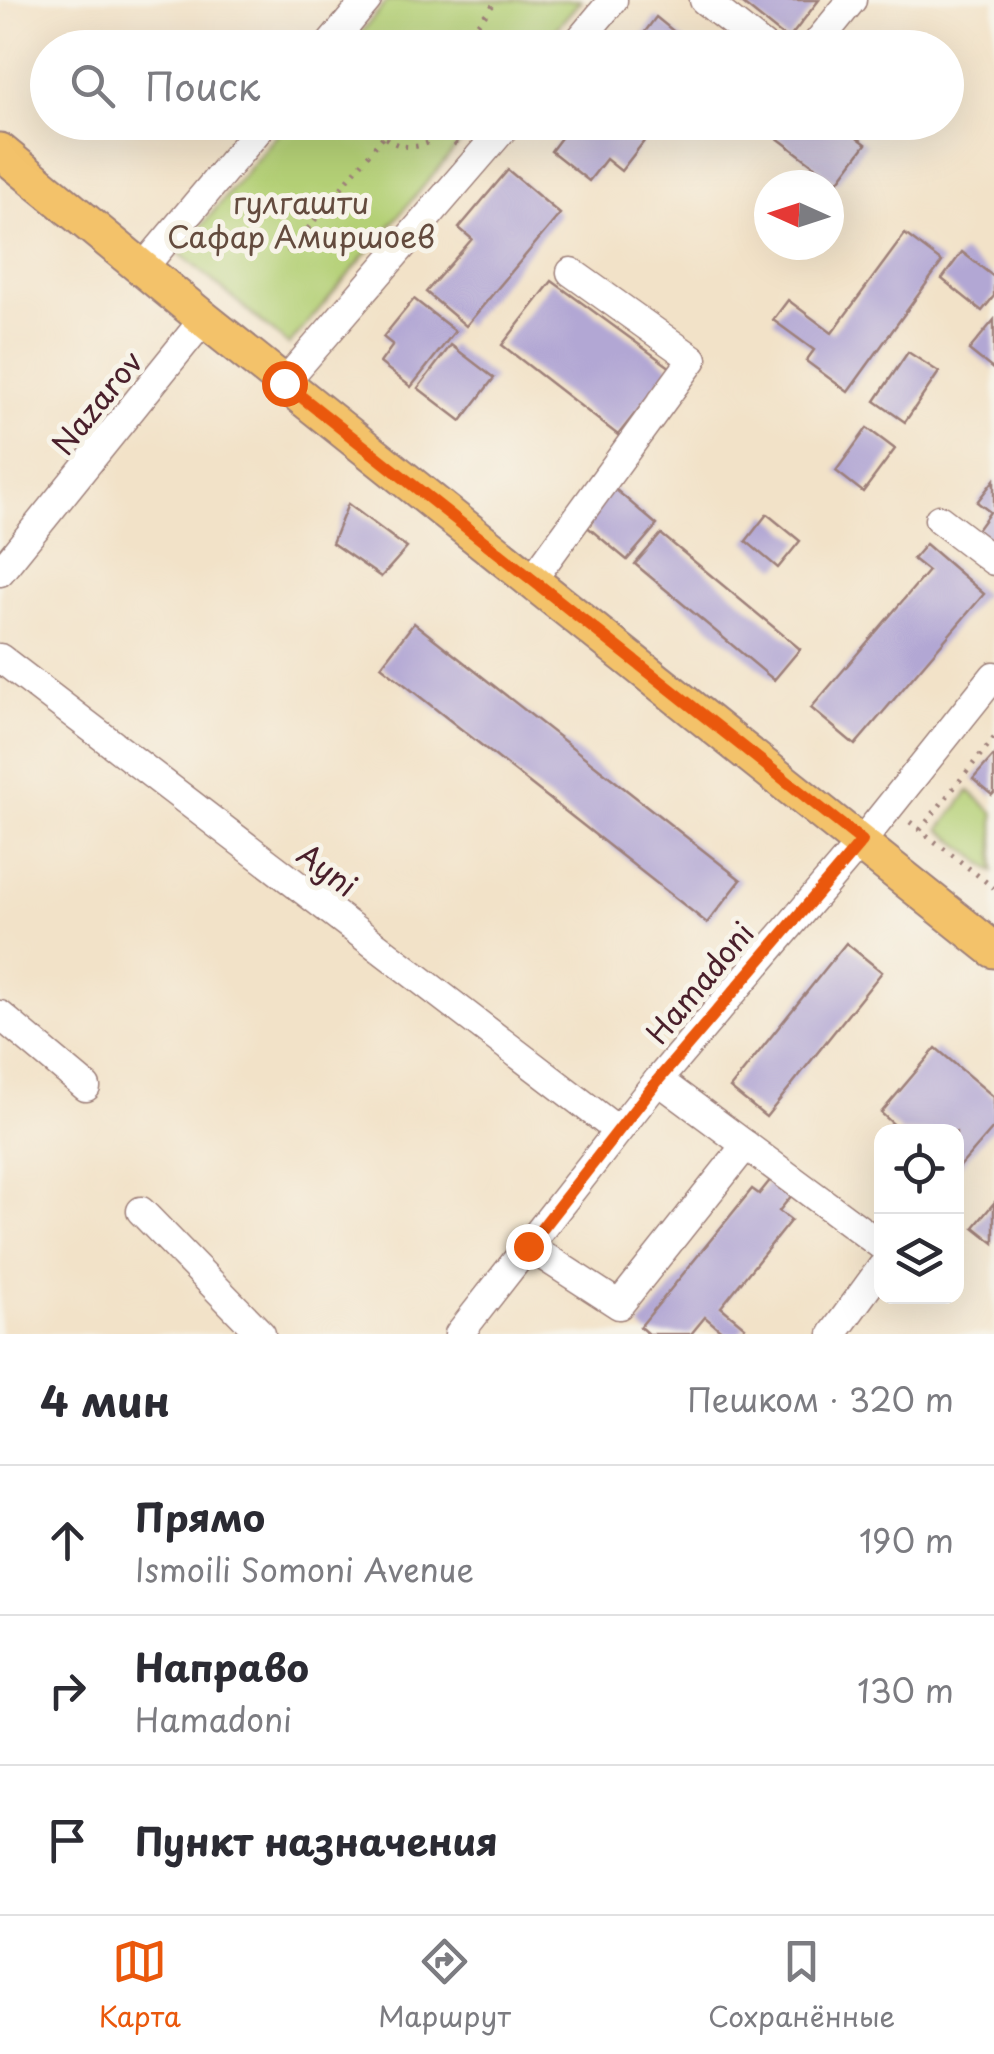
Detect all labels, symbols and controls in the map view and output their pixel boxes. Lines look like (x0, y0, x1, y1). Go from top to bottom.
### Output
search box (30, 30, 964, 140)
text: Поиск (145, 57, 260, 114)
icon: search (65, 58, 120, 113)
north arrow (754, 170, 844, 260)
park label: гулгашти Сафар Амиршоев (167, 179, 435, 258)
street label: Nazarov (40, 340, 152, 464)
route start (262, 361, 308, 407)
street label: Ayni (288, 831, 368, 907)
street label: Hamadoni (634, 911, 764, 1053)
map controls (874, 1124, 964, 1304)
button: locate (874, 1124, 964, 1214)
button: layers (874, 1214, 964, 1304)
route end (506, 1224, 552, 1270)
text: 4 мин (40, 1368, 170, 1431)
text: Пешком · 320 m (687, 1375, 954, 1423)
text: Прямо (135, 1488, 265, 1545)
icon: ahead (40, 1513, 95, 1568)
text: 190 m (859, 1516, 954, 1564)
text: Ismoili Somoni Avenue (135, 1545, 474, 1593)
text: Направо (135, 1638, 309, 1695)
icon: right (40, 1663, 95, 1718)
text: 130 m (857, 1666, 954, 1714)
text: Hamadoni (135, 1695, 292, 1743)
text: Пункт назначения (135, 1812, 498, 1869)
icon: arrive (40, 1813, 95, 1868)
tab: Карта (99, 1934, 181, 2037)
tab: Маршрут (378, 1934, 511, 2037)
tab: Сохранённые (708, 1934, 895, 2037)

